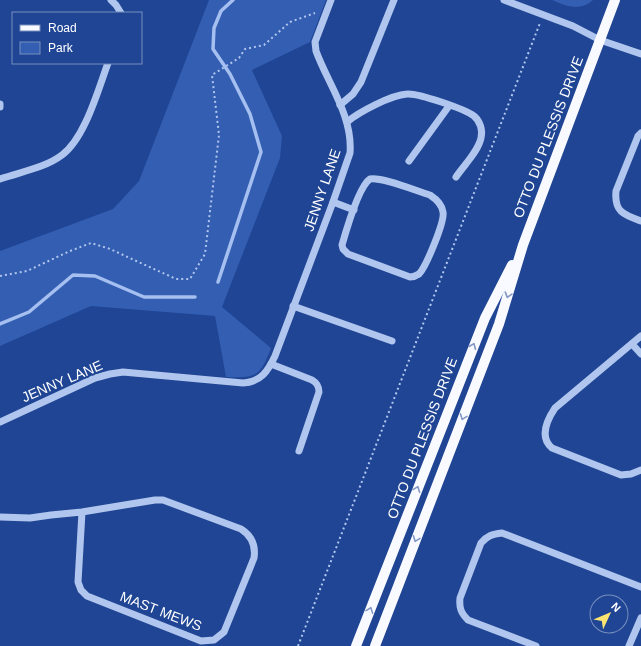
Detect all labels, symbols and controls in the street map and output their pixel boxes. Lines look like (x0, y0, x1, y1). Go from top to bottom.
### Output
legend (12, 12, 142, 64)
text: Road (48, 21, 77, 35)
text: Park (48, 41, 74, 55)
street label: OTTO DU PLESSIS DRIVE (510, 54, 586, 220)
street label: JENNY LANE (300, 147, 344, 233)
one-way arrow (504, 292, 513, 299)
one-way arrow (469, 343, 477, 350)
street label: OTTO DU PLESSIS DRIVE (384, 355, 460, 521)
street label: JENNY LANE (19, 357, 105, 405)
one-way arrow (460, 413, 468, 421)
one-way arrow (413, 485, 421, 492)
one-way arrow (413, 535, 421, 542)
street label: MAST MEWS (118, 588, 204, 634)
north arrow (589, 594, 629, 634)
text: N (609, 600, 623, 614)
one-way arrow (365, 606, 373, 613)

